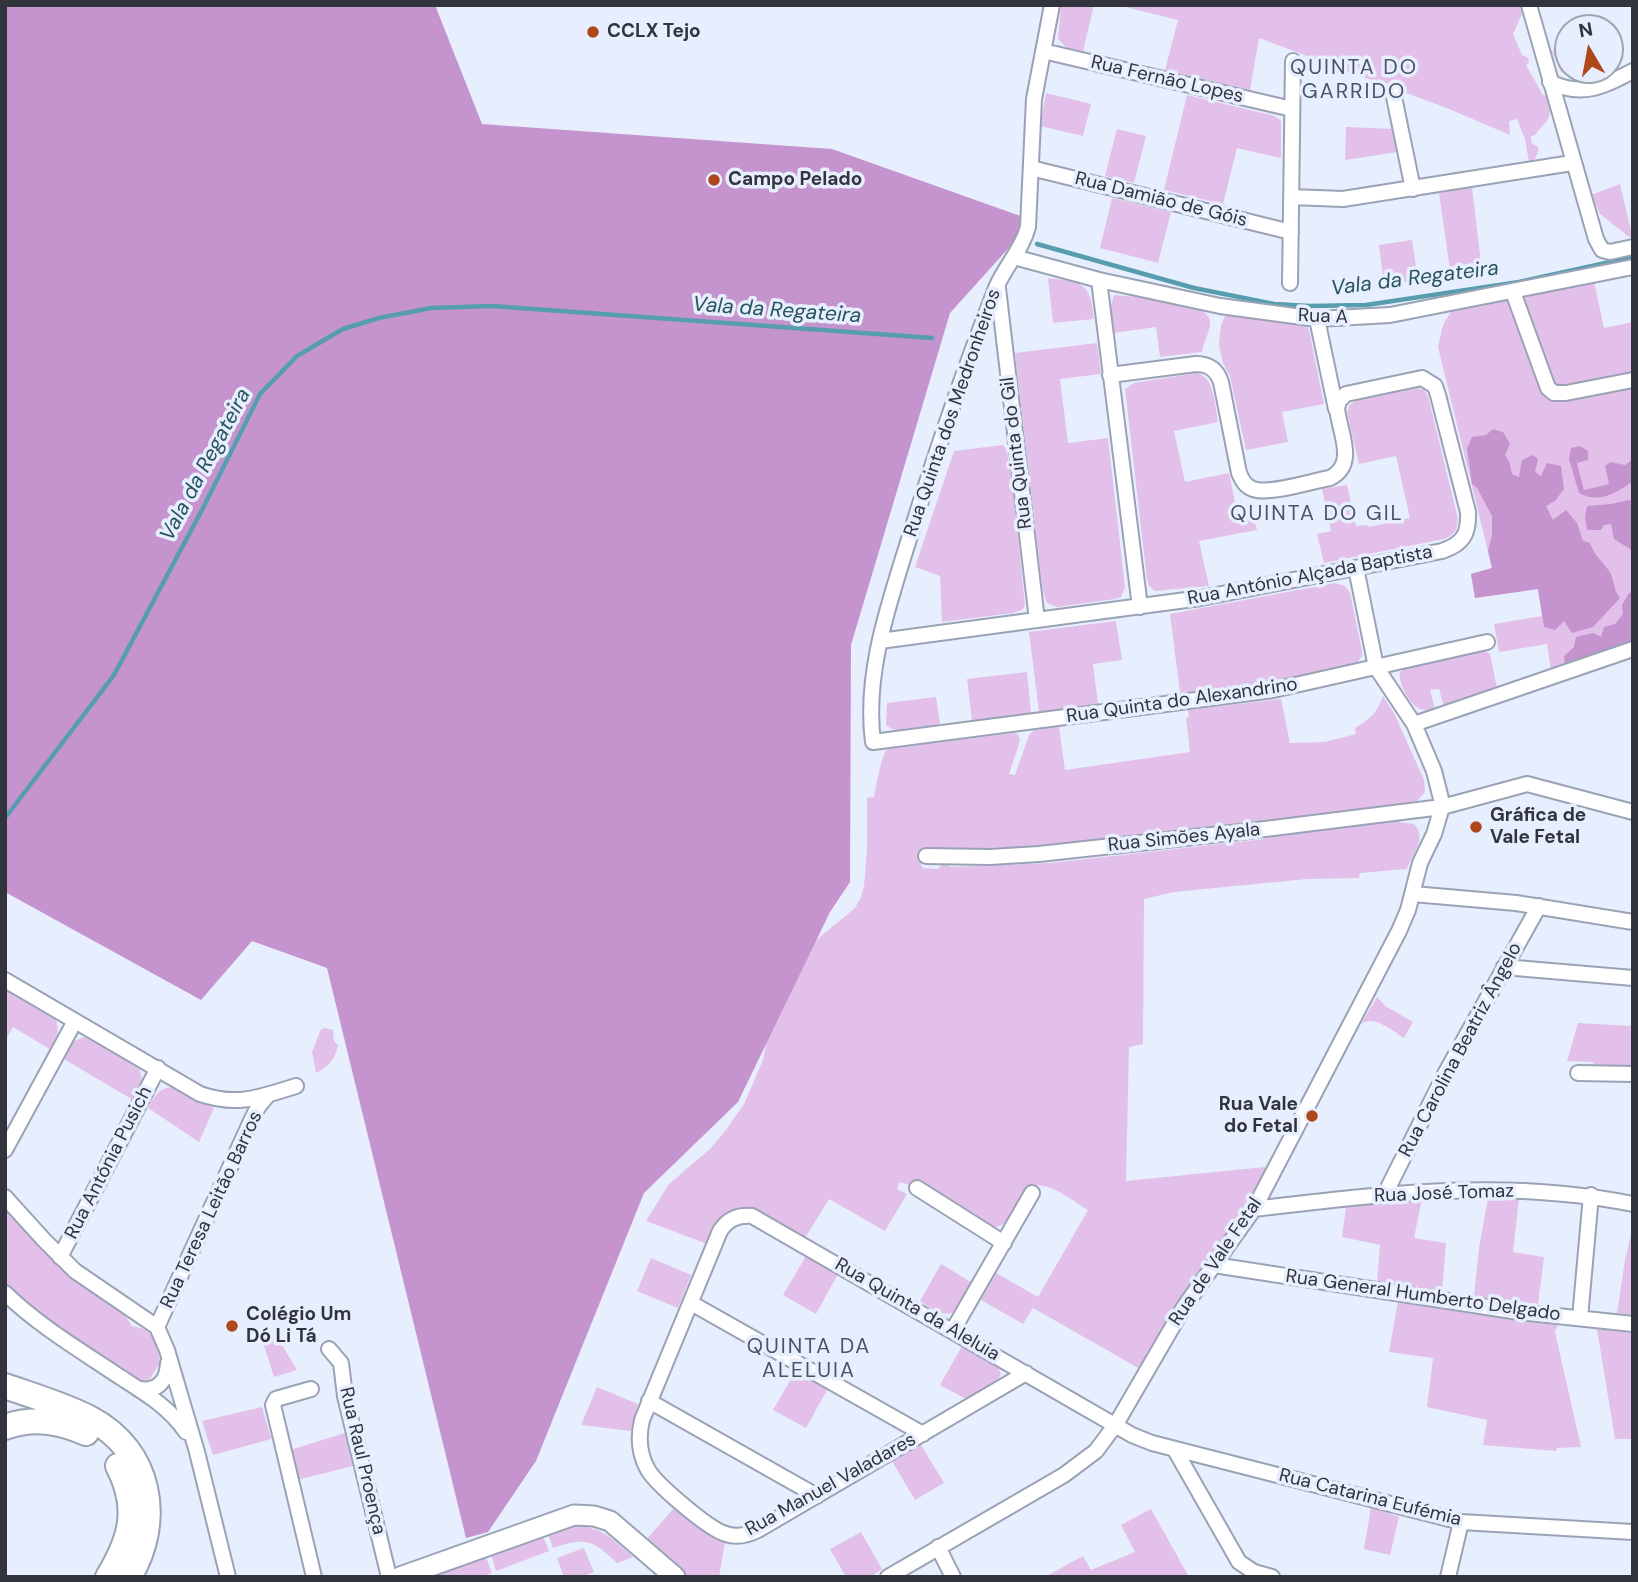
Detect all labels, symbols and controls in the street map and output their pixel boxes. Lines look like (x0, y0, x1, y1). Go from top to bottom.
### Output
north arrow (1554, 14, 1624, 84)
text: N (1577, 16, 1595, 43)
place label: CCLX Tejo (607, 21, 701, 43)
marker: CCLX Tejo (585, 24, 601, 40)
street label: Rua Fernão Lopes (1089, 51, 1245, 109)
district label: QUINTA DO GARRIDO (1291, 55, 1417, 105)
street label: Rua Damião de Góis (1073, 168, 1249, 232)
place label: Campo Pelado (728, 169, 862, 191)
marker: Campo Pelado (706, 172, 722, 188)
water label: Vala da Regateira (1330, 256, 1500, 302)
street label: Rua Quinta dos Medronheiros (900, 286, 1006, 540)
water label: Vala da Regateira (692, 293, 862, 329)
street label: Rua A (1298, 305, 1348, 329)
street label: Rua Quinta do Gil (996, 376, 1038, 530)
water label: Vala da Regateira (155, 384, 257, 546)
district label: QUINTA DO GIL (1232, 501, 1402, 527)
street label: Rua António Alçada Baptista (1186, 541, 1434, 611)
street label: Rua Quinta do Alexandrino (1065, 673, 1299, 729)
place label: Gráfica de Vale Fetal (1490, 805, 1586, 849)
street label: Rua Simões Ayala (1107, 819, 1261, 857)
marker: Gráfica de Vale Fetal (1468, 819, 1484, 835)
street label: Rua Carolina Beatriz Ângelo (1395, 939, 1527, 1161)
street label: Rua Antónia Pusich (61, 1083, 157, 1243)
place label: Rua Vale do Fetal (1219, 1094, 1298, 1138)
street label: Rua Teresa Leitão Barros (156, 1108, 268, 1312)
marker: Rua Vale do Fetal (1304, 1108, 1320, 1124)
street label: Rua José Tomaz (1374, 1180, 1514, 1208)
street label: Rua de Vale Fetal (1165, 1194, 1267, 1330)
street label: Rua Quinta da Aleluia (831, 1254, 1003, 1366)
street label: Rua General Humberto Delgado (1284, 1265, 1562, 1327)
place label: Colégio Um Dó Li Tá (246, 1304, 351, 1348)
marker: Colégio Um Dó Li Tá (224, 1318, 240, 1334)
district label: QUINTA DA ALELUIA (748, 1334, 870, 1384)
street label: Rua Raul Proença (334, 1385, 390, 1537)
street label: Rua Manuel Valadares (742, 1429, 920, 1541)
street label: Rua Catarina Eufémia (1276, 1464, 1464, 1532)

